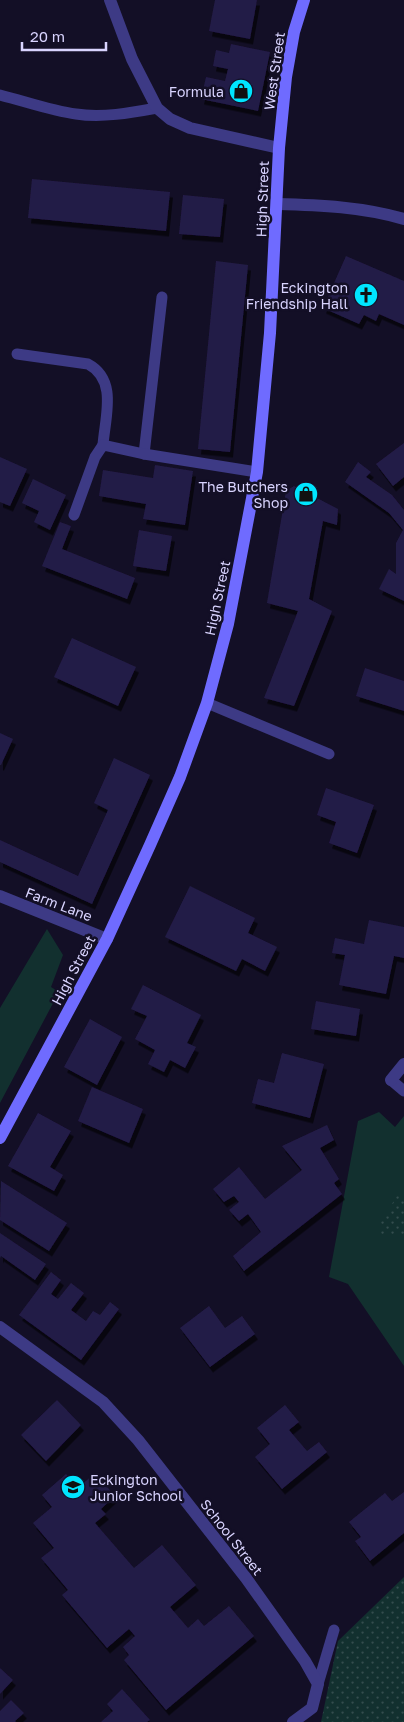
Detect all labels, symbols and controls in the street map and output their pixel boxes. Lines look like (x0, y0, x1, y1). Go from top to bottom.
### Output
scale bar (22, 20, 106, 52)
text: 20 m (30, 27, 65, 45)
street label: West Street (260, 31, 288, 111)
shop icon: Formula (228, 78, 254, 104)
place label: Formula (169, 83, 224, 100)
street label: High Street (252, 160, 272, 238)
place label: Eckington Friendship Hall (246, 279, 348, 312)
church icon: Eckington Friendship Hall (353, 282, 379, 308)
place label: The Butchers Shop (198, 478, 288, 511)
shop icon: The Butchers Shop (293, 481, 319, 507)
street label: High Street (201, 559, 233, 637)
street label: Farm Lane (23, 884, 95, 924)
street label: High Street (48, 932, 98, 1008)
place label: Eckington Junior School (90, 1471, 182, 1504)
school or university icon: Eckington Junior School (60, 1474, 86, 1500)
street label: School Street (197, 1496, 267, 1578)

